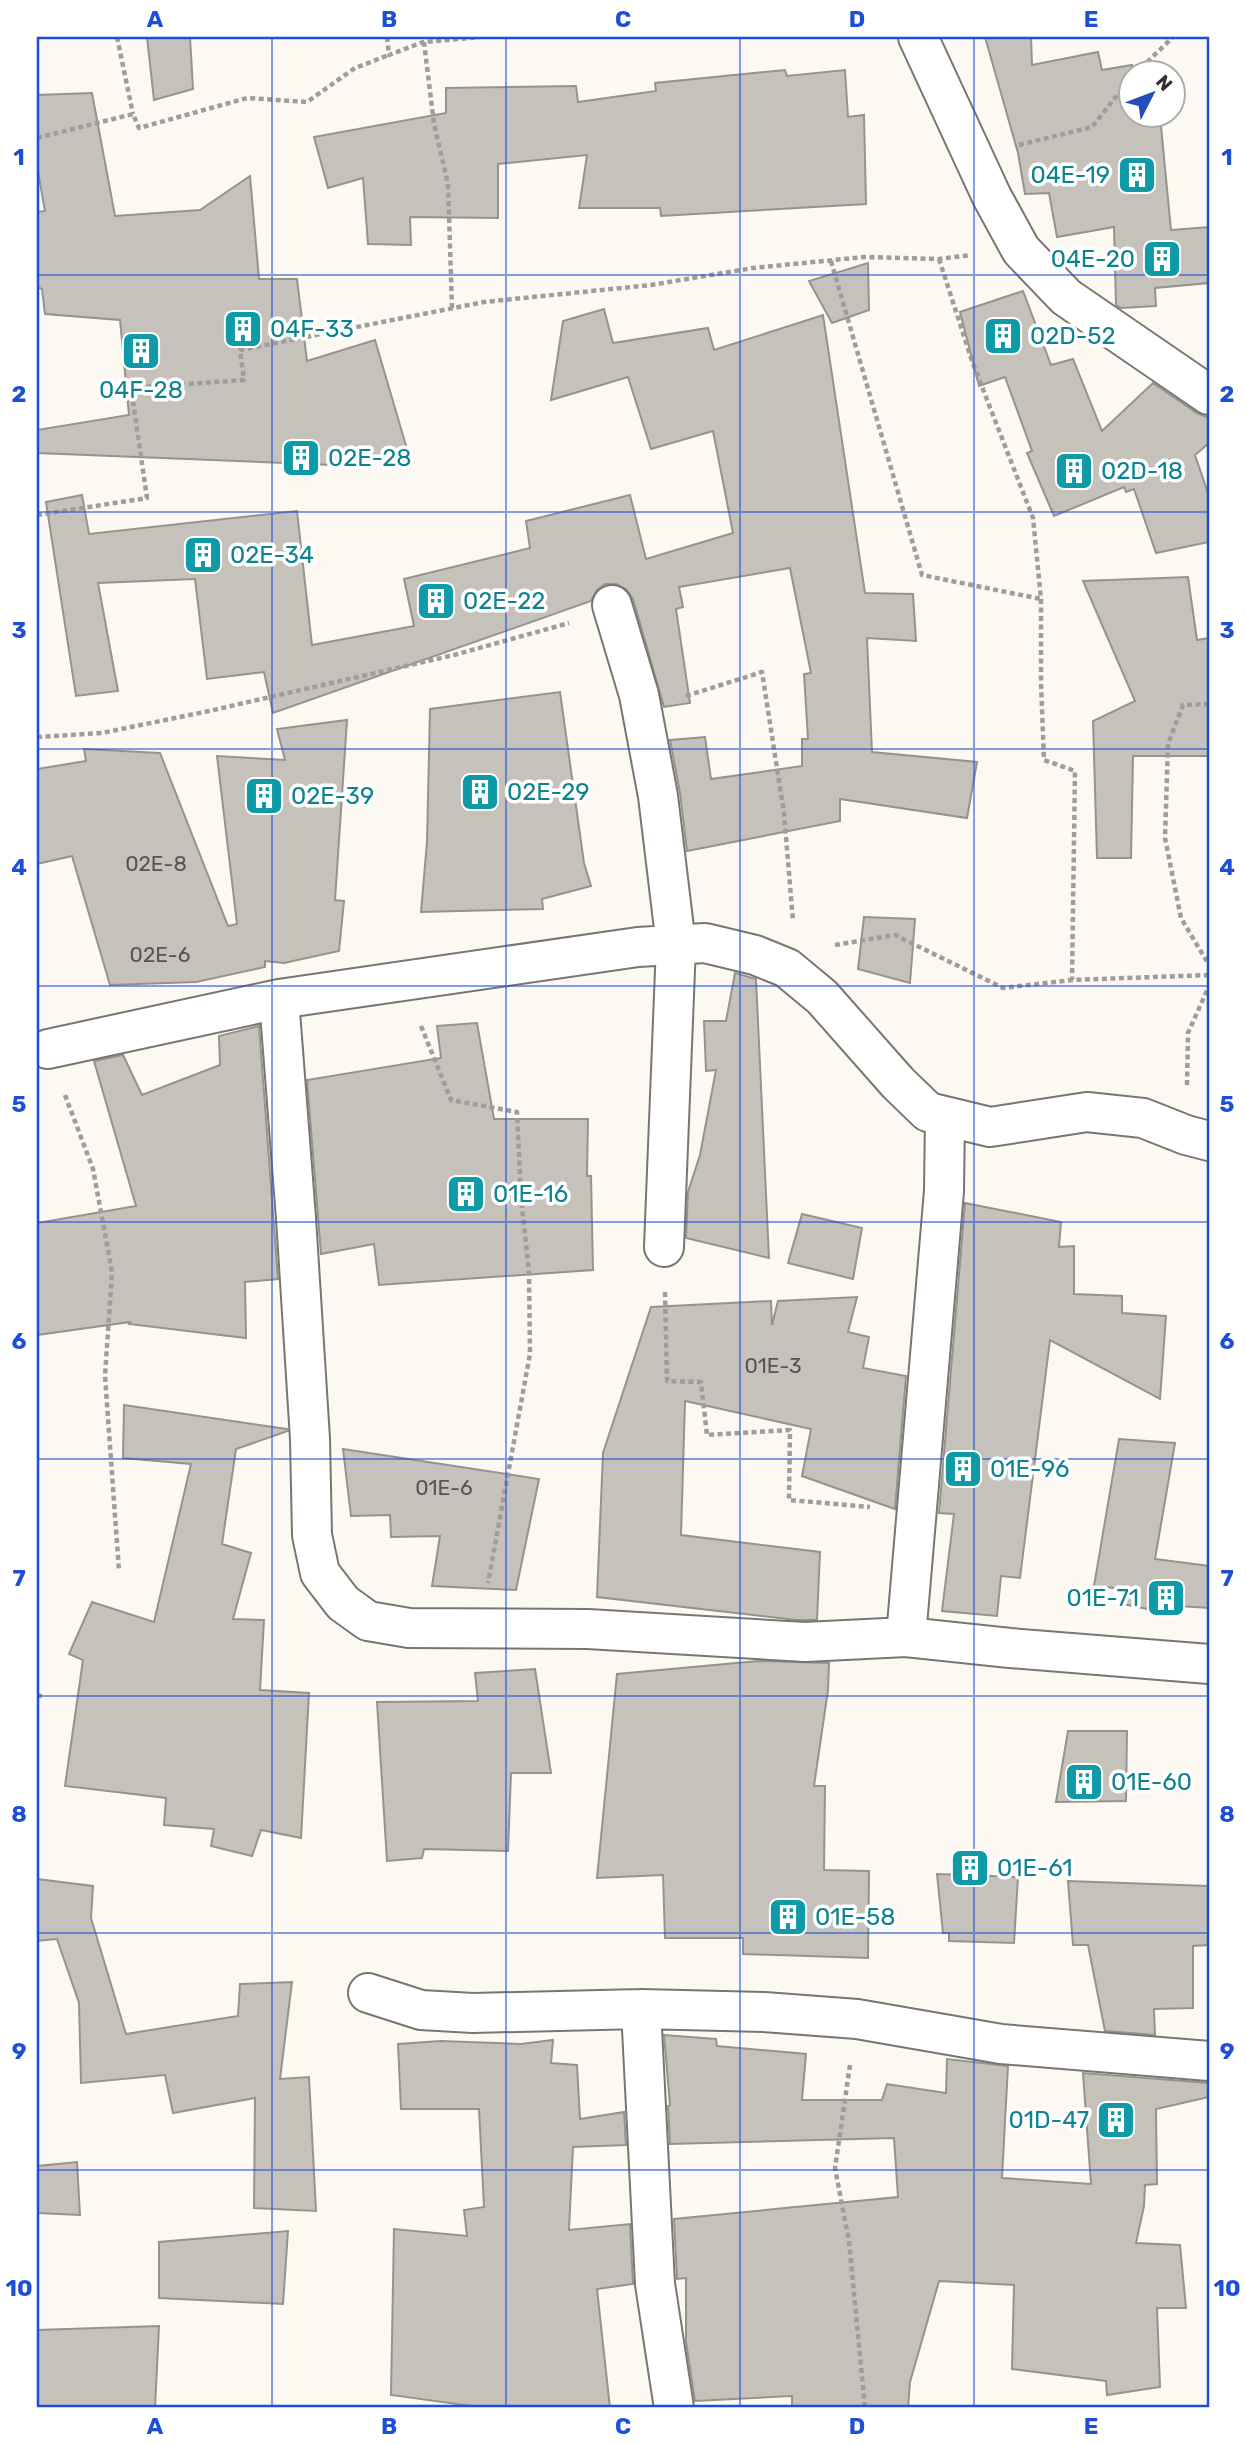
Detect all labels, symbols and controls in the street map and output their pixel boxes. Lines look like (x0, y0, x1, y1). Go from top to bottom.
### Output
text: A (147, 5, 164, 33)
text: B (381, 5, 397, 33)
text: C (615, 5, 631, 33)
text: D (849, 5, 865, 33)
text: E (1084, 5, 1098, 33)
north arrow (1116, 60, 1186, 130)
text: N (1151, 70, 1177, 96)
text: 1 (13, 143, 25, 171)
text: 1 (1221, 143, 1233, 171)
building icon: 04E-19 (1116, 154, 1158, 196)
place label: 04E-19 (1030, 161, 1110, 189)
building icon: 04E-20 (1141, 238, 1183, 280)
place label: 04E-20 (1051, 245, 1135, 273)
building icon: 04F-33 (222, 308, 264, 350)
place label: 04F-33 (270, 315, 354, 343)
building icon: 02D-52 (982, 315, 1024, 357)
place label: 02D-52 (1030, 322, 1116, 350)
building icon: 04F-28 (120, 330, 162, 372)
place label: 04F-28 (99, 376, 183, 404)
text: 2 (12, 380, 26, 408)
text: 2 (1220, 380, 1234, 408)
building icon: 02E-28 (280, 437, 322, 479)
place label: 02E-28 (328, 444, 412, 472)
building icon: 02D-18 (1053, 450, 1095, 492)
place label: 02D-18 (1101, 457, 1183, 485)
building icon: 02E-34 (182, 534, 224, 576)
place label: 02E-34 (230, 541, 314, 569)
building icon: 02E-22 (415, 580, 457, 622)
place label: 02E-22 (463, 587, 545, 615)
text: 3 (11, 616, 27, 644)
text: 3 (1219, 616, 1235, 644)
building icon: 02E-29 (459, 771, 501, 813)
building icon: 02E-39 (243, 775, 285, 817)
place label: 02E-29 (507, 778, 590, 806)
place label: 02E-39 (291, 782, 374, 810)
house number: 02E-8 (125, 851, 187, 876)
text: 4 (11, 853, 27, 881)
text: 4 (1219, 853, 1235, 881)
house number: 02E-6 (130, 942, 190, 967)
text: 5 (12, 1090, 27, 1118)
text: 5 (1220, 1090, 1235, 1118)
building icon: 01E-16 (445, 1173, 487, 1215)
place label: 01E-16 (493, 1180, 568, 1208)
text: 6 (12, 1327, 27, 1355)
text: 6 (1220, 1327, 1235, 1355)
house number: 01E-3 (744, 1353, 802, 1378)
building icon: 01E-96 (942, 1448, 984, 1490)
place label: 01E-96 (990, 1455, 1069, 1483)
house number: 01E-6 (415, 1475, 473, 1500)
text: 7 (12, 1564, 26, 1592)
text: 7 (1220, 1564, 1234, 1592)
building icon: 01E-71 (1145, 1577, 1187, 1619)
place label: 01E-71 (1067, 1584, 1139, 1612)
building icon: 01E-60 (1063, 1761, 1105, 1803)
place label: 01E-60 (1111, 1768, 1192, 1796)
text: 8 (11, 1800, 27, 1828)
text: 8 (1219, 1800, 1235, 1828)
building icon: 01E-61 (949, 1847, 991, 1889)
place label: 01E-61 (997, 1854, 1072, 1882)
building icon: 01E-58 (767, 1896, 809, 1938)
place label: 01E-58 (815, 1903, 896, 1931)
text: 9 (12, 2037, 26, 2065)
text: 9 (1220, 2037, 1234, 2065)
building icon: 01D-47 (1095, 2099, 1137, 2141)
place label: 01D-47 (1009, 2106, 1089, 2134)
text: 10 (5, 2274, 33, 2302)
text: 10 (1213, 2274, 1241, 2302)
text: A (147, 2412, 164, 2440)
text: B (381, 2412, 397, 2440)
text: C (615, 2412, 631, 2440)
text: D (849, 2412, 865, 2440)
text: E (1084, 2412, 1098, 2440)

